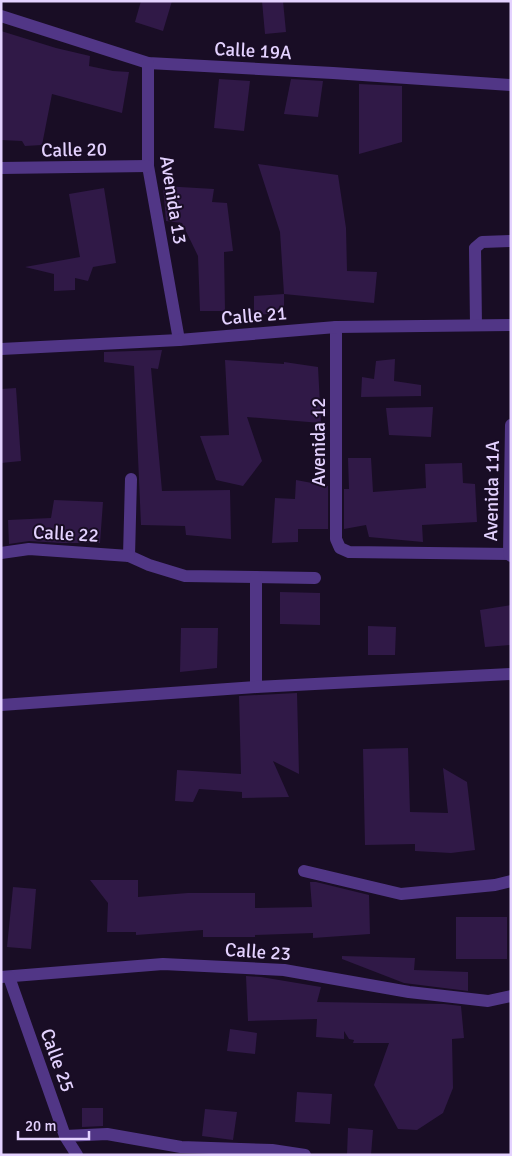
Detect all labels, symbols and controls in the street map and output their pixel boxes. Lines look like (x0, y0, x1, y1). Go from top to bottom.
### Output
street label: Calle 19A (214, 37, 293, 65)
street label: Calle 20 (41, 137, 107, 163)
street label: Avenida 13 (154, 154, 192, 246)
street label: Calle 21 (220, 301, 288, 331)
street label: Avenida 12 (307, 397, 331, 487)
street label: Avenida 11A (479, 440, 505, 542)
street label: Calle 22 (32, 520, 100, 548)
street label: Calle 23 (224, 938, 292, 966)
street label: Calle 25 (35, 1025, 80, 1095)
scale bar (18, 1108, 89, 1140)
text: 20 m (25, 1117, 56, 1135)

